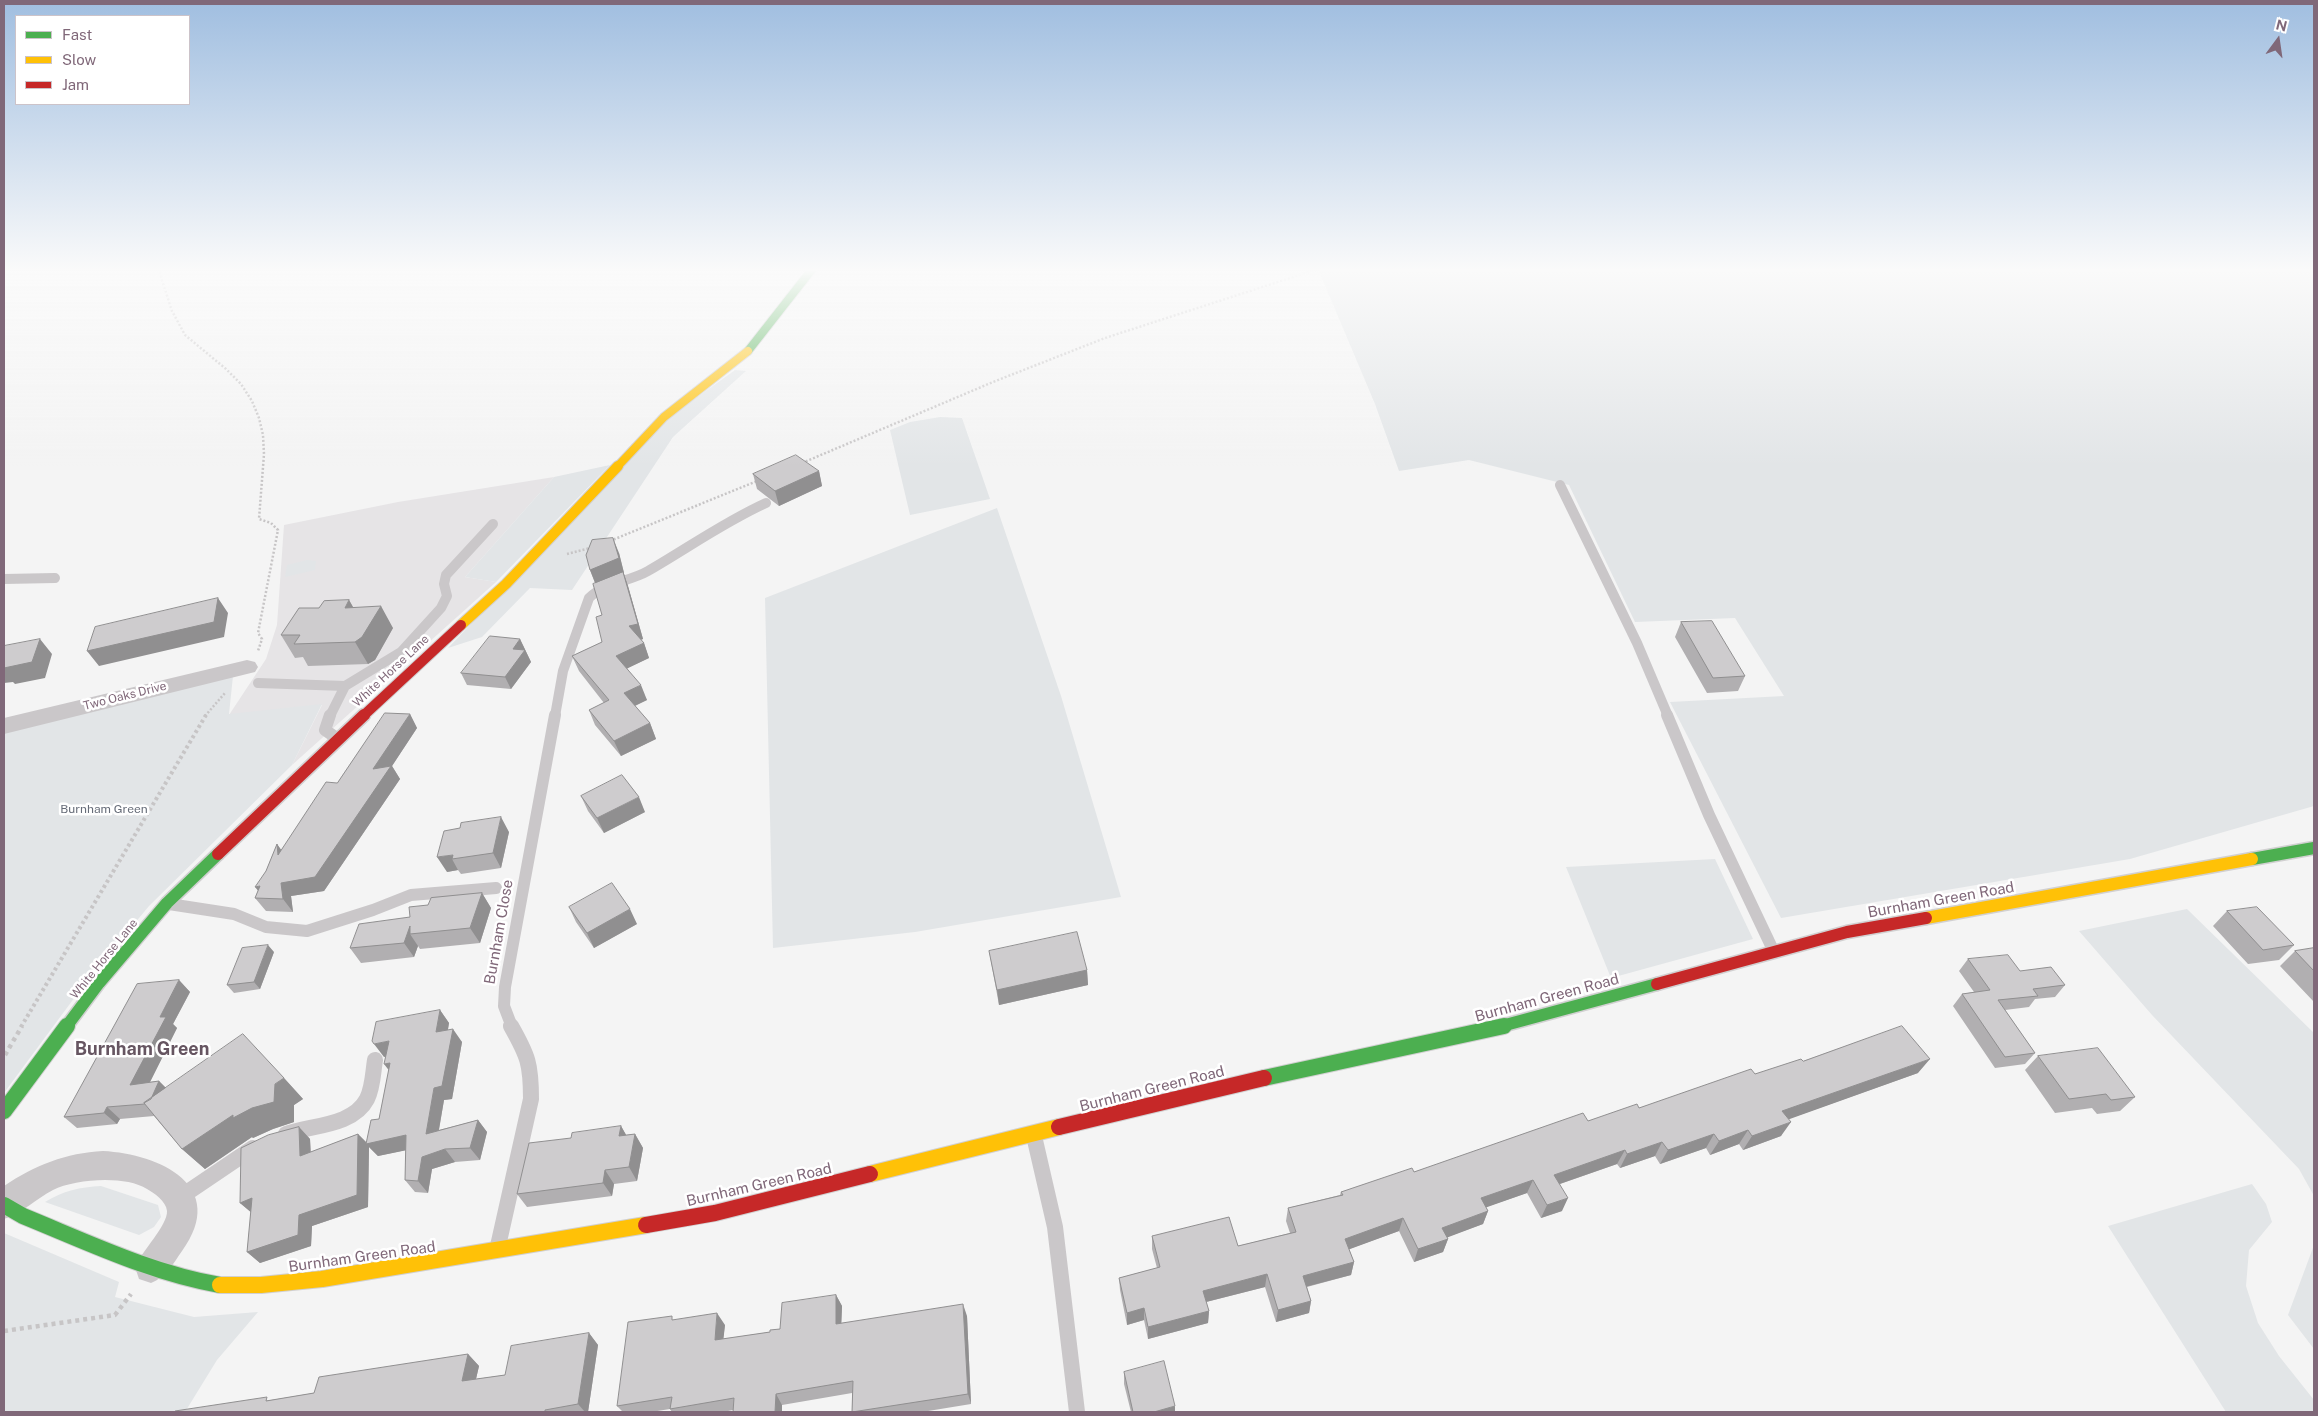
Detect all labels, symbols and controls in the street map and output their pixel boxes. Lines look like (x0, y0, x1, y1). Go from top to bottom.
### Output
legend (15, 15, 190, 105)
north arrow (2253, 15, 2303, 65)
text: N (2274, 16, 2289, 35)
text: Fast (62, 26, 92, 43)
text: Slow (62, 51, 96, 68)
text: Jam (62, 76, 89, 93)
street label: White Horse Lane (350, 632, 432, 710)
street label: Two Oaks Drive (82, 679, 168, 713)
park label: Burnham Green (60, 802, 148, 816)
street label: Burnham Close (481, 878, 517, 986)
street label: Burnham Green Road (1866, 878, 2016, 922)
street label: White Horse Lane (67, 916, 141, 1002)
street label: Burnham Green Road (1473, 970, 1621, 1026)
district label: Burnham Green (75, 1038, 209, 1060)
street label: Burnham Green Road (1078, 1062, 1226, 1116)
street label: Burnham Green Road (685, 1160, 833, 1210)
street label: Burnham Green Road (287, 1238, 437, 1276)

